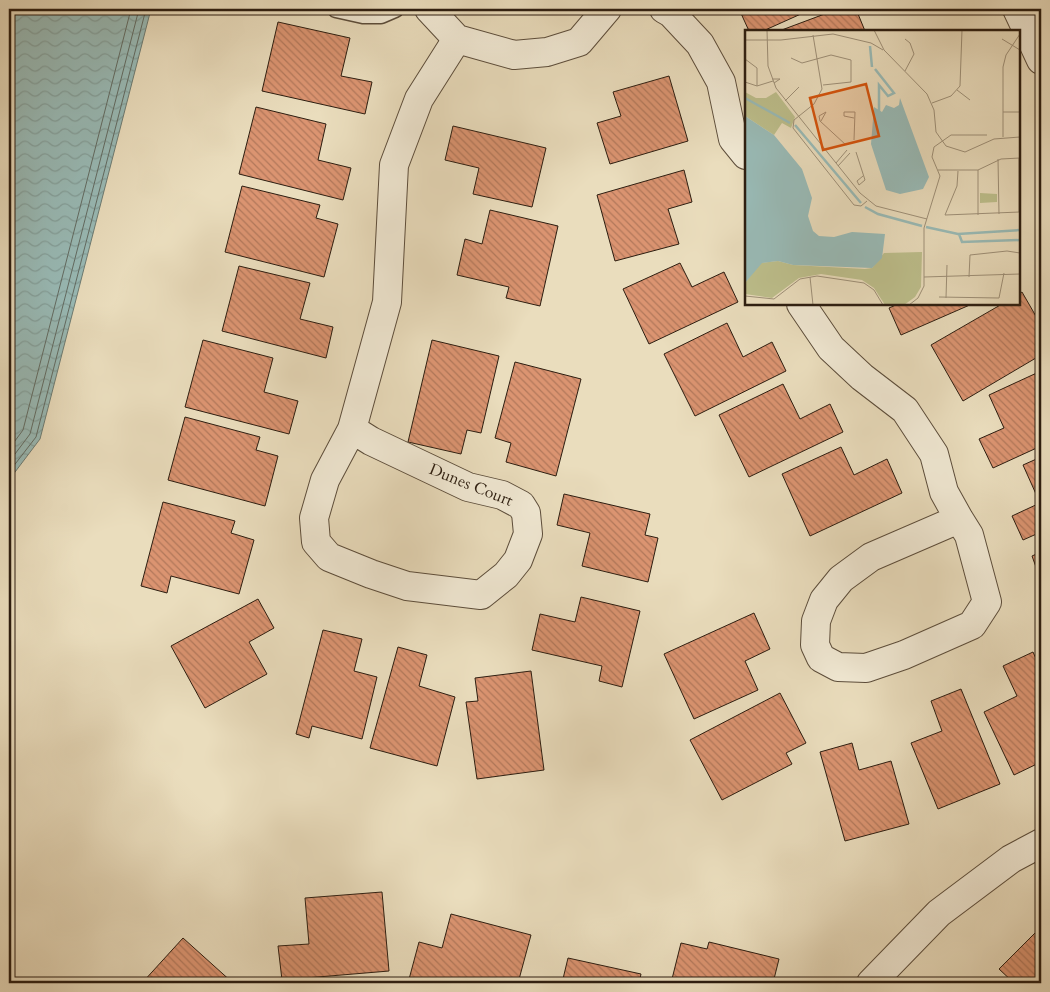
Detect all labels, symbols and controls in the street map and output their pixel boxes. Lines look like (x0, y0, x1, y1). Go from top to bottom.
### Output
inset map (745, 30, 1020, 305)
street label: Dunes Court (426, 458, 516, 512)

